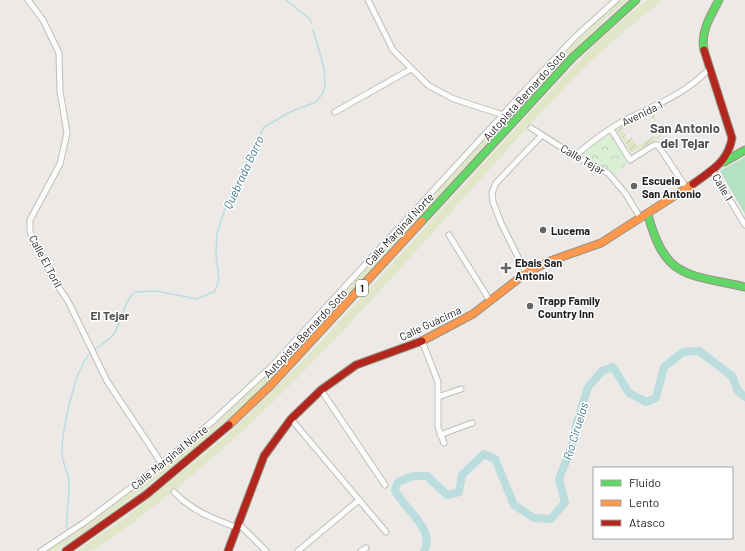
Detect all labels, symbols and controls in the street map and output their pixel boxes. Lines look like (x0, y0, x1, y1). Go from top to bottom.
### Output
street label: Autopista Bernardo Soto (480, 47, 568, 143)
street label: Avenida 1 (620, 98, 664, 128)
district label: San Antonio del Tejar (650, 120, 720, 151)
water label: Quebrada Barro (220, 133, 266, 211)
street label: Calle Tejar (559, 141, 607, 177)
street label: Calle 1 (710, 171, 736, 203)
place label: Escuela San Antonio (642, 174, 701, 200)
marker: Escuela San Antonio (629, 181, 639, 191)
street label: Calle Marginal Norte (362, 190, 436, 268)
place label: Lucema (551, 224, 590, 237)
marker: Lucema (538, 225, 548, 235)
street label: Calle El Toril (27, 233, 65, 289)
place label: Ebais San Antonio (515, 256, 562, 282)
marker: Ebais San Antonio (500, 262, 512, 274)
road number: 1 (356, 280, 368, 296)
street label: Autopista Bernardo Soto (260, 286, 350, 380)
place label: Trapp Family Country Inn (538, 294, 601, 320)
marker: Trapp Family Country Inn (525, 301, 535, 311)
street label: Calle Guácima (397, 303, 463, 343)
district label: El Tejar (91, 308, 130, 322)
water label: Río Ciruelas (560, 400, 591, 462)
street label: Calle Marginal Norte (128, 422, 210, 492)
legend (593, 467, 733, 539)
text: Fluido (629, 475, 661, 489)
text: Lento (629, 495, 659, 509)
text: Atasco (629, 515, 665, 529)

